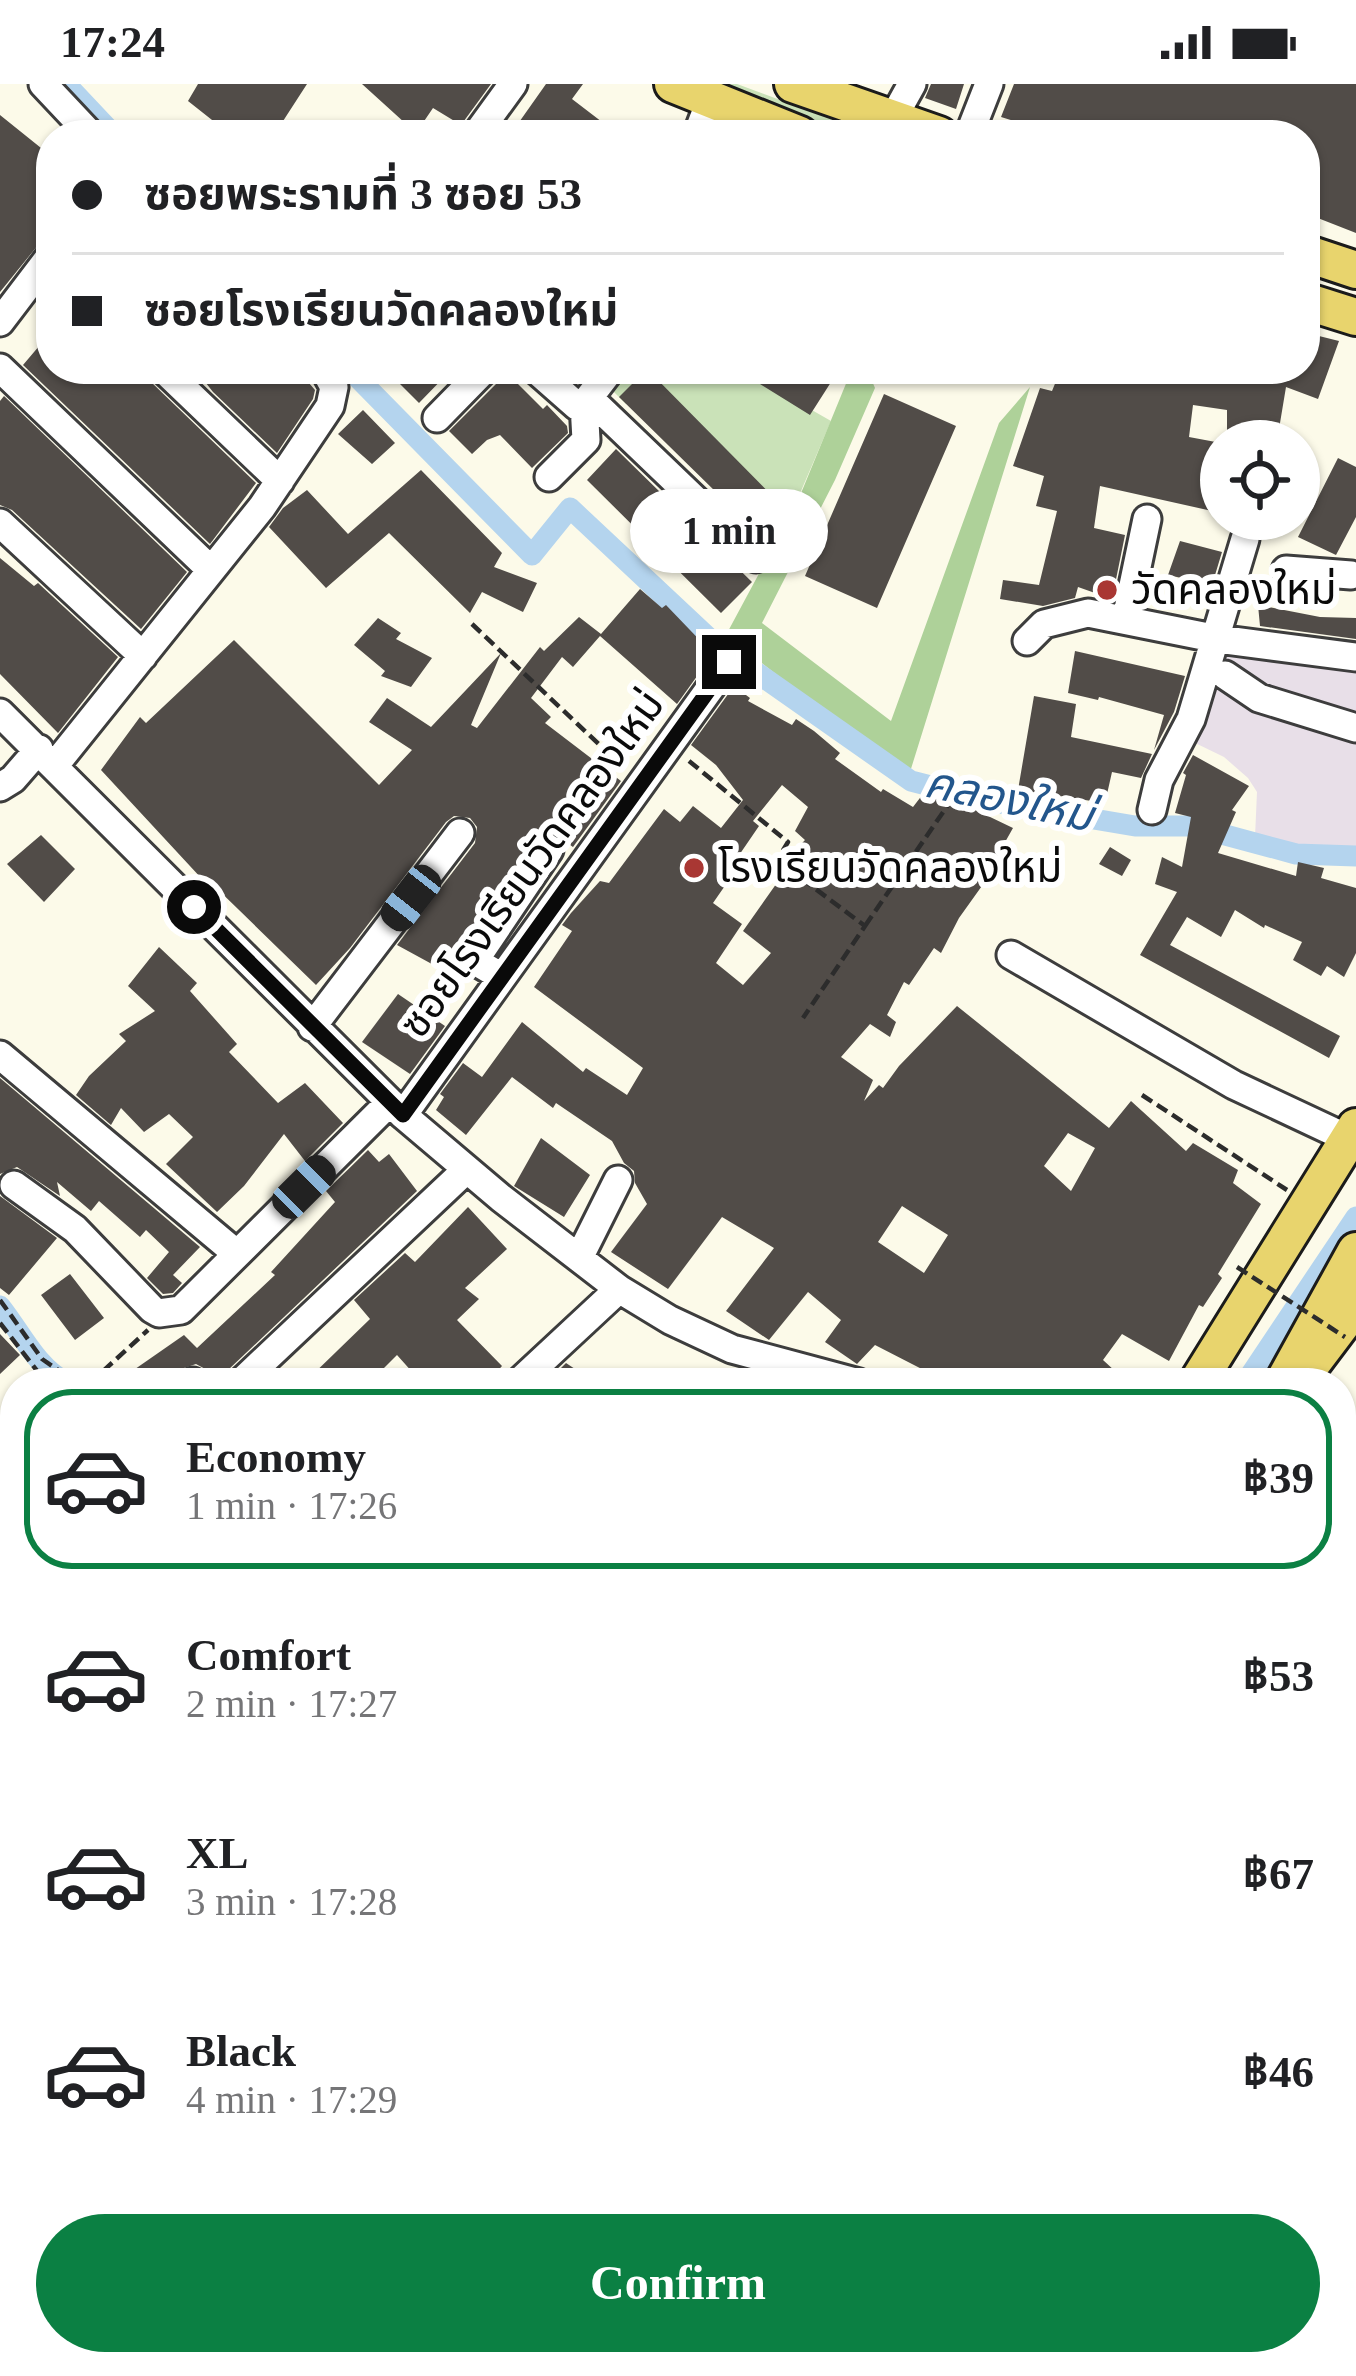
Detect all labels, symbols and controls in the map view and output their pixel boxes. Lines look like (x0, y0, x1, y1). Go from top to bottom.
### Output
text: 17:24 (60, 17, 165, 67)
text: ซอยพระรามที่ 3 ซอย 53 (144, 169, 582, 219)
text: ซอยโรงเรียนวัดคลองใหม่ (144, 285, 618, 335)
map controls (1200, 420, 1320, 540)
button: locate (1200, 420, 1320, 540)
callout: 1 min (630, 488, 828, 572)
text: 1 min (682, 509, 776, 552)
place label: วัดคลองใหม่ (1131, 567, 1337, 613)
marker: วัดคลองใหม่ (1094, 577, 1120, 603)
route end (702, 635, 756, 689)
street label: ซอยโรงเรียนวัดคลองใหม่ (391, 682, 673, 1046)
water label: คลองใหม่ (920, 757, 1104, 842)
place label: โรงเรียนวัดคลองใหม่ (718, 845, 1062, 891)
marker: โรงเรียนวัดคลองใหม่ (681, 855, 707, 881)
car (375, 859, 447, 937)
route start (167, 880, 221, 934)
car (266, 1149, 342, 1225)
icon: car (42, 1425, 150, 1533)
text: Economy (186, 1432, 366, 1482)
text: ฿39 (1243, 1453, 1314, 1503)
text: 1 min · 17:26 (186, 1484, 397, 1527)
icon: car (42, 1623, 150, 1731)
text: Comfort (186, 1630, 351, 1680)
text: ฿53 (1243, 1651, 1314, 1701)
text: 2 min · 17:27 (186, 1682, 397, 1725)
icon: car (42, 1821, 150, 1929)
text: XL (186, 1828, 249, 1878)
text: ฿67 (1243, 1849, 1314, 1899)
text: 3 min · 17:28 (186, 1880, 397, 1923)
icon: car (42, 2019, 150, 2127)
text: Black (186, 2026, 296, 2076)
text: ฿46 (1243, 2047, 1314, 2097)
text: 4 min · 17:29 (186, 2078, 397, 2121)
button: Confirm (36, 2214, 1320, 2352)

